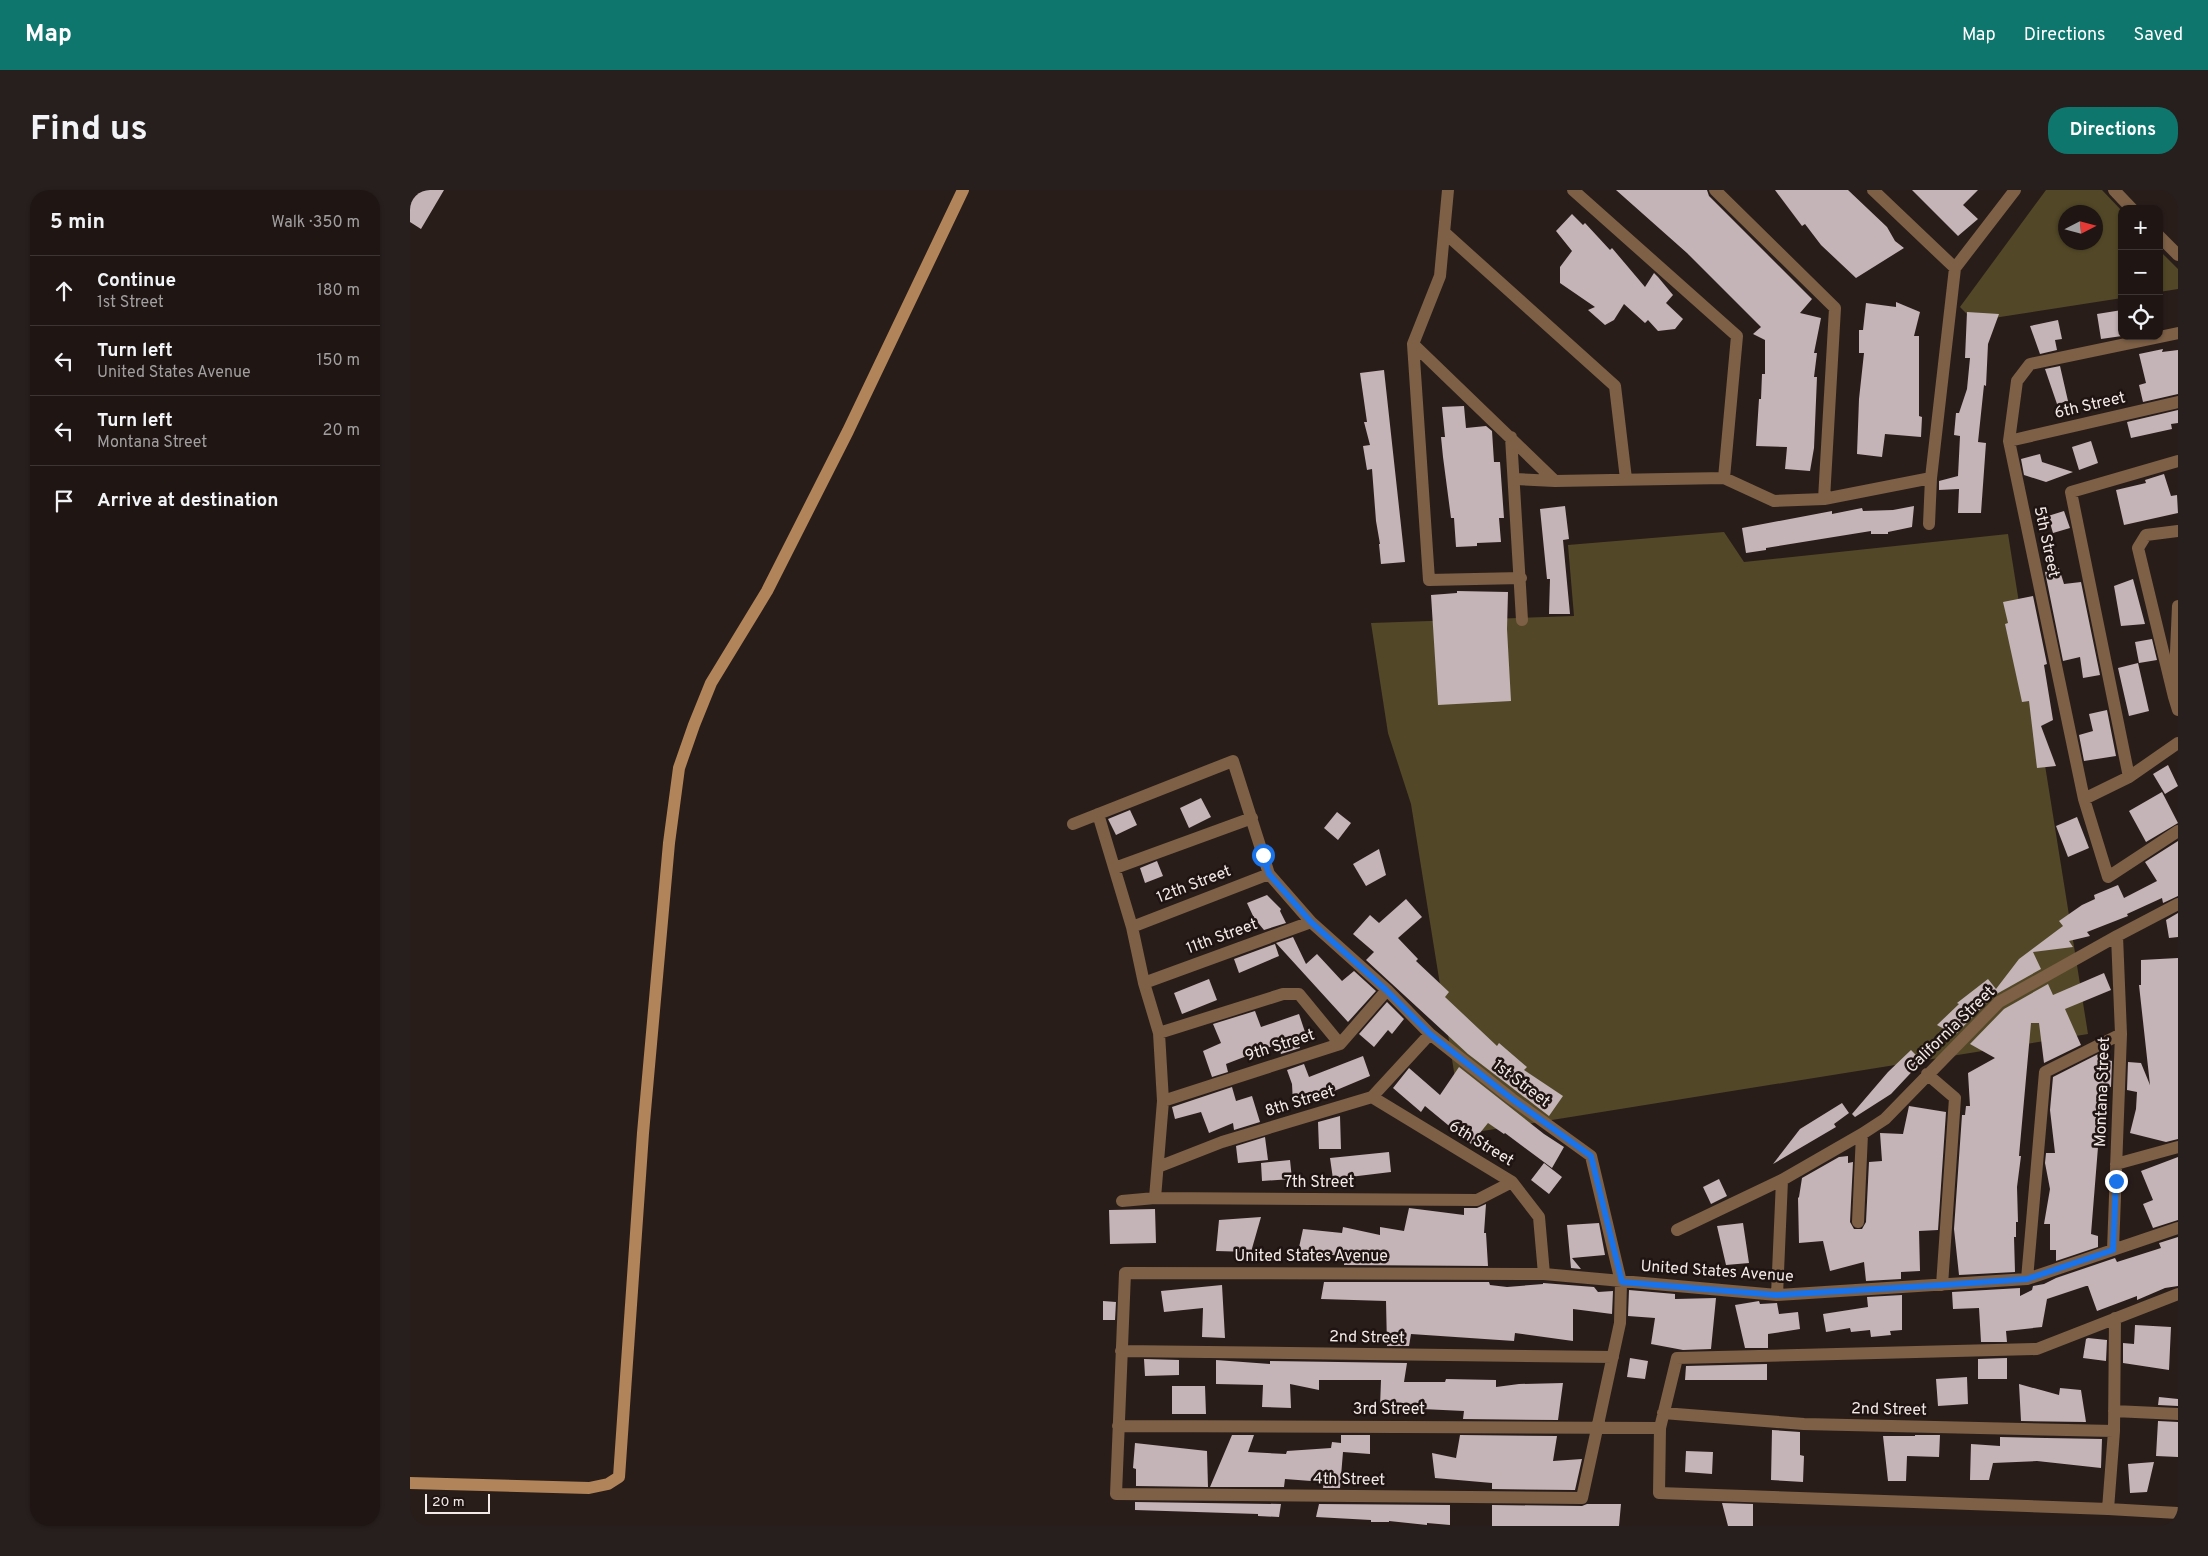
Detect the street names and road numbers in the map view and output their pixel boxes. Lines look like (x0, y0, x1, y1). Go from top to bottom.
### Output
street label: 6th Street (2053, 388, 2127, 424)
street label: 5th Street (2029, 504, 2063, 580)
street label: 12th Street (1154, 862, 1234, 908)
street label: 11th Street (1184, 915, 1260, 959)
street label: California Street (1902, 982, 2000, 1078)
street label: 9th Street (1243, 1025, 1317, 1067)
street label: Montana Street (2091, 1037, 2115, 1147)
street label: 1st Street (1488, 1056, 1554, 1112)
street label: 8th Street (1263, 1082, 1337, 1122)
street label: 6th Street (1445, 1117, 1517, 1171)
street label: 7th Street (1284, 1173, 1354, 1193)
street label: United States Avenue (1234, 1247, 1388, 1267)
street label: United States Avenue (1640, 1257, 1794, 1287)
street label: 2nd Street (1329, 1327, 1405, 1349)
street label: 2nd Street (1851, 1399, 1927, 1421)
street label: 3rd Street (1353, 1400, 1425, 1420)
street label: 4th Street (1313, 1469, 1385, 1491)

